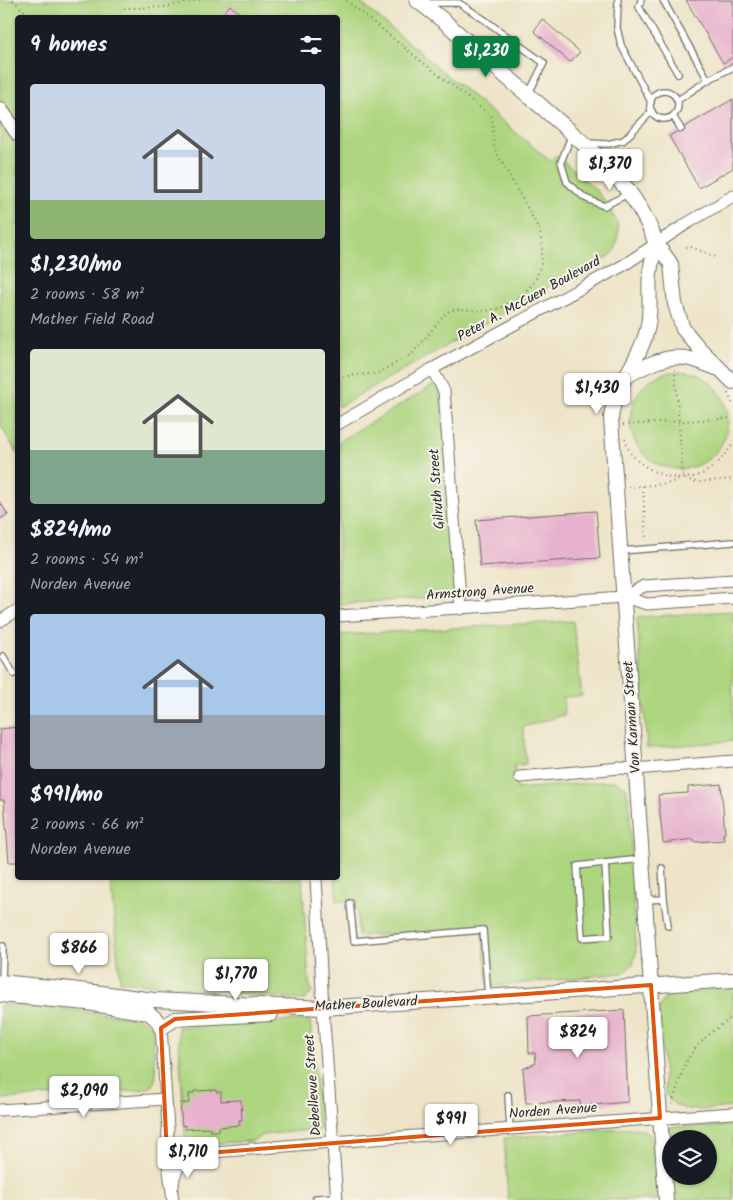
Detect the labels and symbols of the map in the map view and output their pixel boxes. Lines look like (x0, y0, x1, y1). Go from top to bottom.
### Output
pin: $1,230 (445, 36, 527, 78)
pin: $1,370 (569, 148, 651, 191)
street label: Peter A. McCuen Boulevard (453, 250, 606, 348)
pin: $1,430 (556, 372, 638, 415)
street label: Gilruth Street (423, 447, 451, 530)
street label: Armstrong Avenue (426, 577, 535, 607)
street label: Von Karman Street (617, 659, 647, 774)
pin: $866 (49, 932, 109, 975)
pin: $1,770 (195, 958, 277, 1001)
street label: Mather Boulevard (314, 990, 419, 1018)
pin: $824 (548, 1016, 608, 1059)
street label: Debellevue Street (298, 1033, 328, 1137)
pin: $2,090 (43, 1076, 125, 1118)
street label: Norden Avenue (508, 1097, 598, 1125)
pin: $991 (421, 1104, 481, 1146)
pin: $1,710 (147, 1136, 229, 1179)

